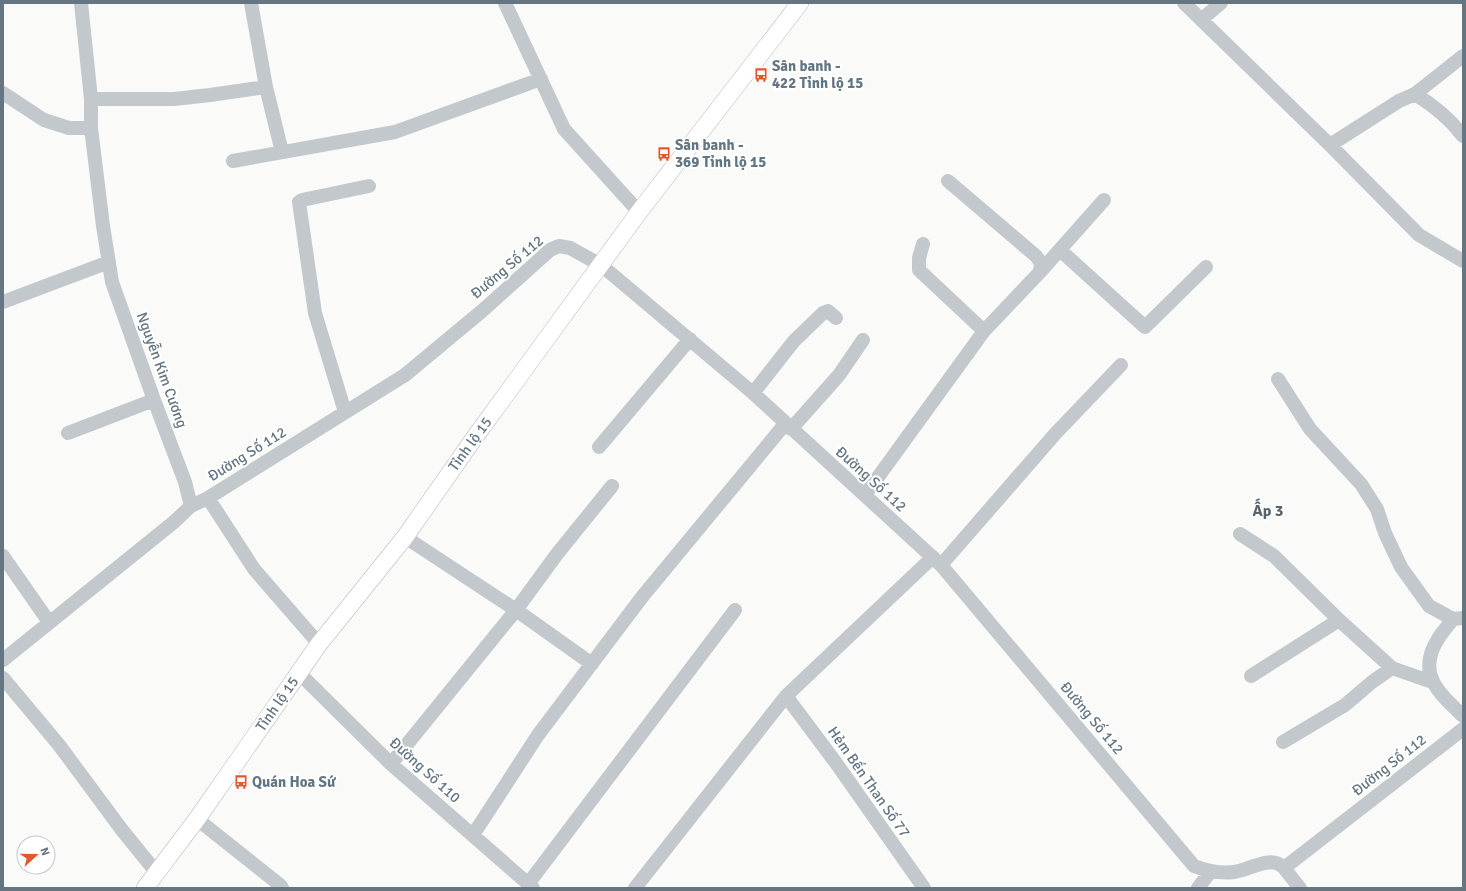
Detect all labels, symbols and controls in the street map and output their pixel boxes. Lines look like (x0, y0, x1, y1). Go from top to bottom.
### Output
place label: Sân banh - 422 Tỉnh lộ 15 (772, 57, 863, 92)
bus stop icon: Sân banh - 422 Tỉnh lộ 15 (753, 67, 769, 83)
place label: Sân banh - 369 Tỉnh lộ 15 (675, 136, 766, 171)
bus stop icon: Sân banh - 369 Tỉnh lộ 15 (656, 146, 672, 162)
street label: Đường Số 112 (467, 231, 547, 303)
street label: Nguyễn Kim Cương (133, 309, 192, 430)
street label: Tỉnh lộ 15 (444, 413, 496, 475)
street label: Đường Số 112 (204, 423, 290, 485)
street label: Đường Số 112 (832, 442, 910, 516)
district label: Ấp 3 (1253, 498, 1283, 521)
street label: Tỉnh lộ 15 (252, 673, 302, 735)
street label: Đường Số 112 (1056, 678, 1128, 758)
street label: Hẻm Bến Than Số 77 (824, 723, 914, 841)
street label: Đường Số 112 (1348, 730, 1430, 800)
street label: Đường Số 110 (386, 733, 464, 807)
place label: Quán Hoa Sứ (252, 773, 337, 791)
bus stop icon: Quán Hoa Sứ (233, 774, 249, 790)
north arrow (16, 835, 56, 875)
text: N (37, 846, 52, 857)

